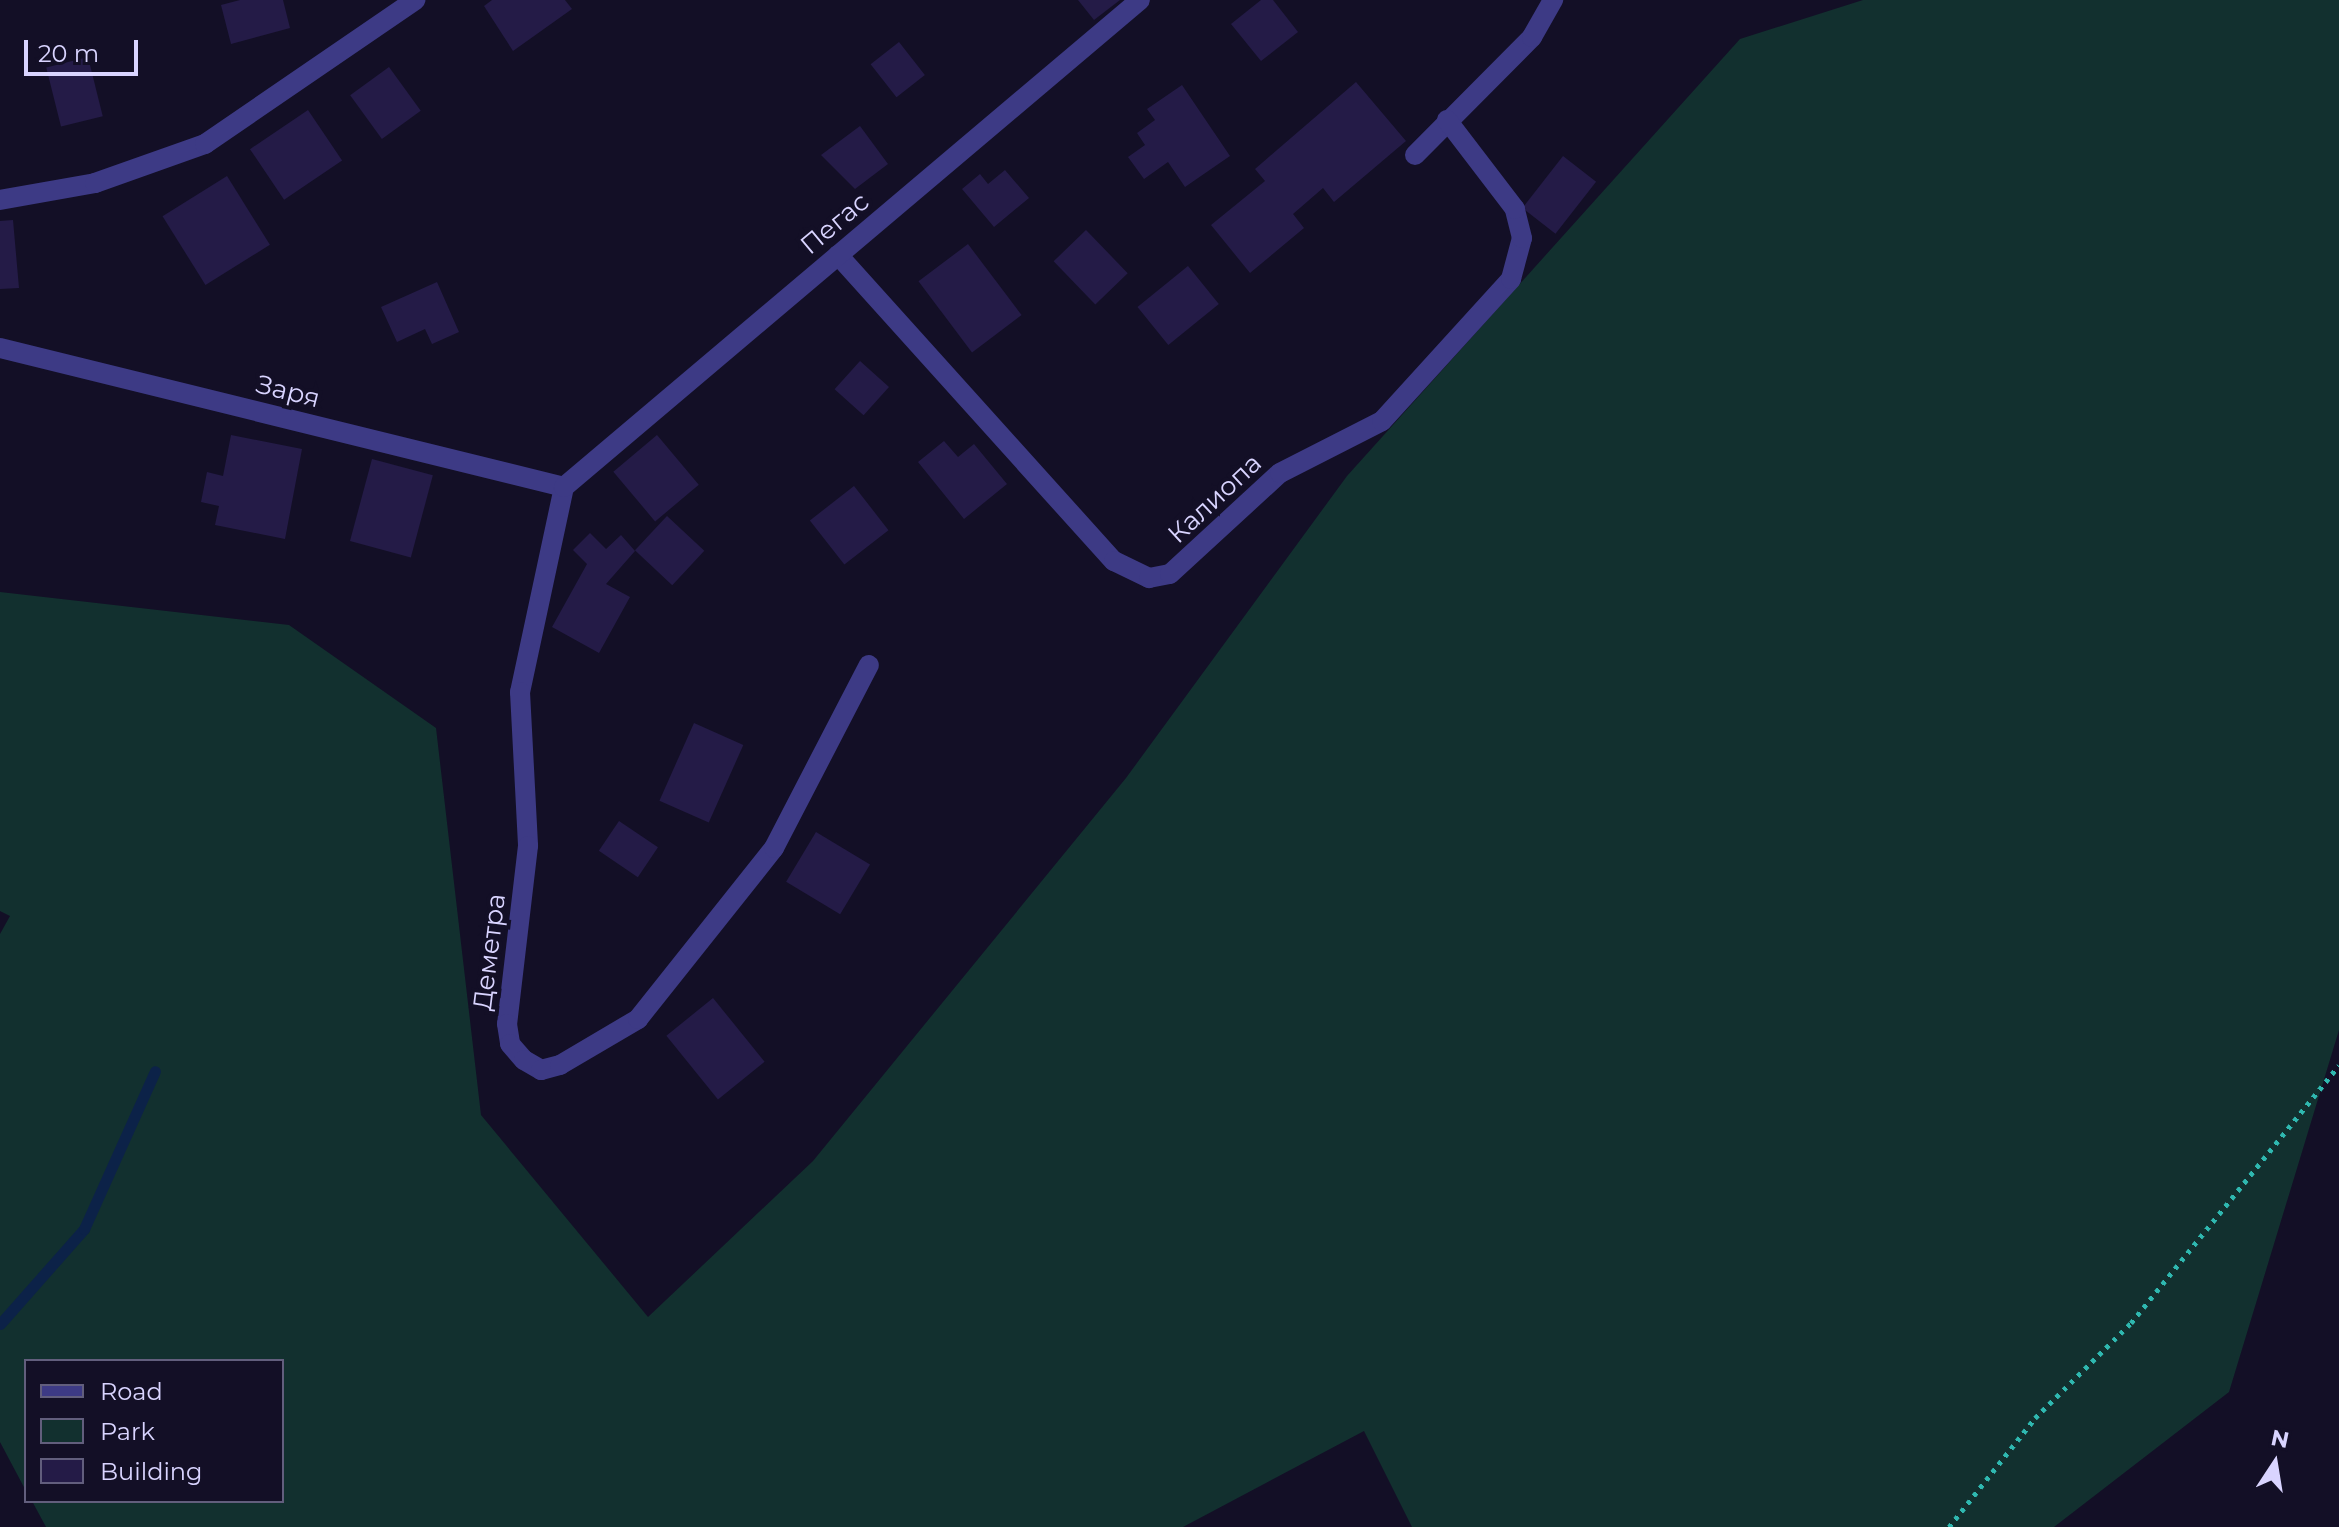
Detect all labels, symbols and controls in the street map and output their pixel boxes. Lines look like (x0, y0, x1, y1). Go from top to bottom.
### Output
scale bar (28, 24, 142, 74)
text: 20 m (38, 39, 99, 68)
street label: Пегас (794, 186, 876, 262)
street label: Заря (253, 369, 323, 415)
street label: Калиопа (1162, 448, 1268, 550)
street label: Деметра (467, 892, 513, 1012)
legend (24, 1359, 284, 1503)
text: Road (100, 1377, 163, 1406)
text: Park (100, 1417, 155, 1446)
north arrow (2235, 1423, 2315, 1503)
text: N (2269, 1424, 2292, 1454)
text: Building (100, 1457, 203, 1486)

